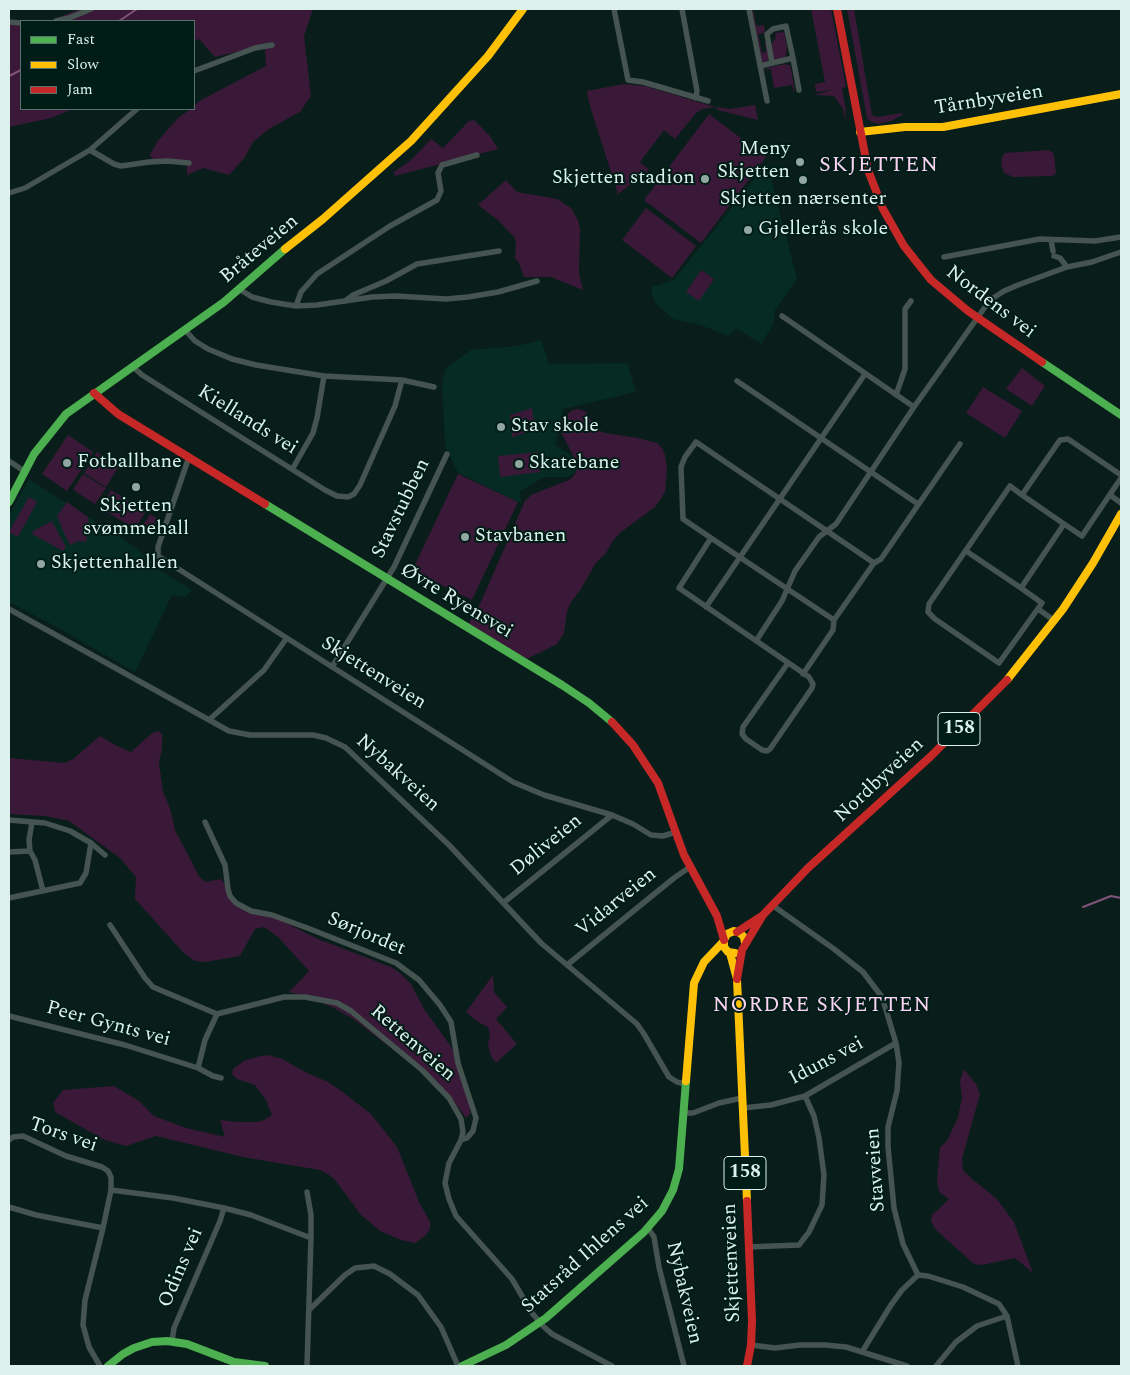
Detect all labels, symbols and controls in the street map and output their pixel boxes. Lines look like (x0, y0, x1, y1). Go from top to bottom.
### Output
legend (20, 20, 195, 110)
text: Fast (67, 28, 95, 51)
text: Slow (67, 53, 99, 76)
text: Jam (67, 78, 93, 101)
street label: Tårnbyveien (933, 81, 1045, 121)
place label: Meny Skjetten (717, 138, 790, 185)
district label: SKJETTEN (818, 154, 940, 180)
marker: Meny Skjetten (794, 156, 806, 168)
place label: Skjetten stadion (552, 167, 695, 191)
marker: Skjetten stadion (699, 173, 711, 185)
marker: Skjetten nærsenter (797, 174, 809, 186)
place label: Skjetten nærsenter (720, 188, 886, 212)
street label: Bråteveien (216, 210, 304, 290)
place label: Gjellerås skole (758, 218, 888, 242)
marker: Gjellerås skole (742, 224, 754, 236)
street label: Nordens vei (940, 261, 1040, 345)
street label: Kiellands vei (192, 381, 302, 461)
place label: Stav skole (511, 415, 599, 439)
marker: Stav skole (495, 421, 507, 433)
place label: Fotballbane (77, 451, 182, 475)
place label: Skatebane (529, 452, 619, 476)
street label: Stavstubben (368, 455, 436, 563)
marker: Fotballbane (61, 457, 73, 469)
marker: Skatebane (513, 458, 525, 470)
marker: Skjetten svømmehall (130, 481, 142, 493)
place label: Skjetten svømmehall (83, 495, 189, 542)
place label: Stavbanen (475, 525, 566, 549)
marker: Stavbanen (459, 531, 471, 543)
place label: Skjettenhallen (51, 552, 178, 576)
marker: Skjettenhallen (35, 558, 47, 570)
street label: Øvre Ryensvei (395, 559, 517, 645)
street label: Skjettenveien (316, 632, 430, 716)
road number: 158 (938, 712, 980, 746)
street label: Nybakveien (350, 730, 444, 818)
street label: Nordbyveien (830, 733, 930, 829)
street label: Døliveien (506, 810, 588, 882)
street label: Vidarveien (572, 863, 662, 943)
street label: Sørjordet (323, 908, 409, 962)
district label: NORDRE SKJETTEN (711, 994, 933, 1020)
street label: Peer Gynts vei (43, 997, 173, 1053)
street label: Rettenveien (364, 1000, 460, 1088)
street label: Iduns vei (786, 1032, 868, 1092)
street label: Tors vei (26, 1113, 100, 1159)
street label: Stavveien (862, 1127, 892, 1213)
road number: 158 (724, 1156, 766, 1190)
street label: Statsråd Ihlens vei (517, 1192, 655, 1320)
street label: Skjettenveien (719, 1203, 747, 1323)
street label: Odins vei (154, 1224, 210, 1312)
street label: Nybakveien (660, 1239, 706, 1347)

